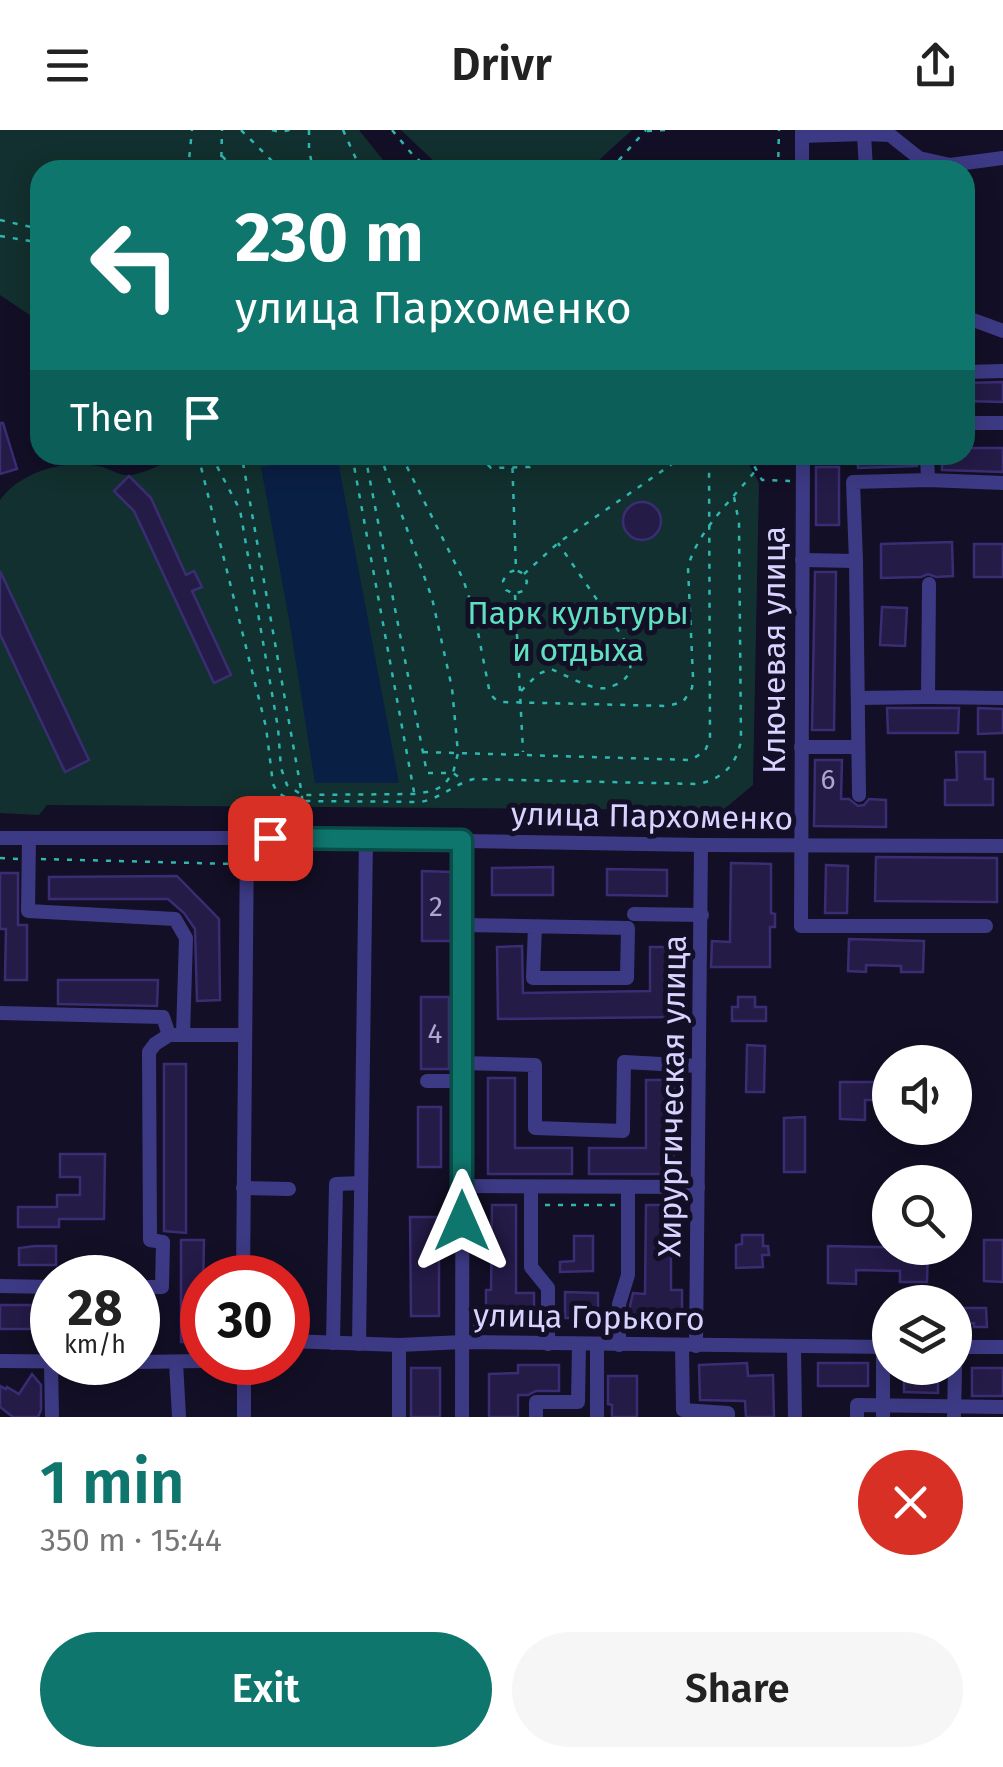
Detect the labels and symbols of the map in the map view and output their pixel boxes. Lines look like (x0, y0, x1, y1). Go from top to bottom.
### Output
street label: Ключевая улица (755, 526, 793, 774)
park label: Парк культуры и отдыха (467, 594, 689, 669)
house number: 6 (821, 763, 835, 796)
street label: улица Пархоменко (511, 795, 793, 837)
pin (228, 796, 313, 881)
house number: 2 (429, 890, 443, 923)
street label: Хирургическая улица (650, 935, 694, 1257)
house number: 4 (428, 1017, 443, 1050)
position arrow (410, 1169, 514, 1273)
speed limit sign: 30 (180, 1255, 310, 1385)
street label: улица Горького (473, 1296, 705, 1338)

